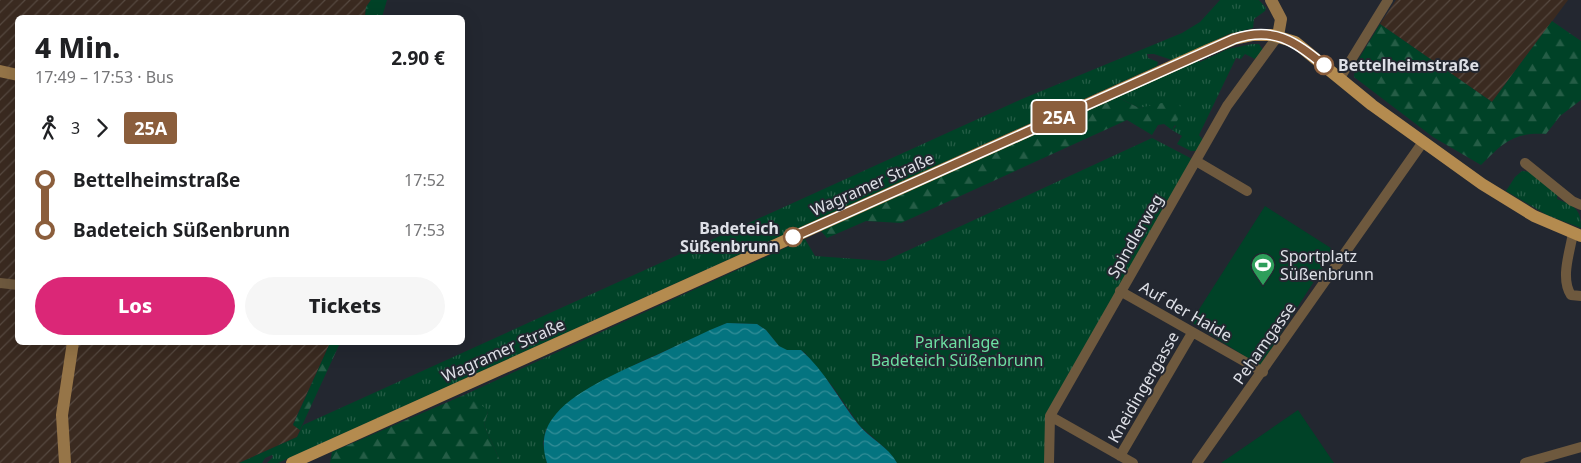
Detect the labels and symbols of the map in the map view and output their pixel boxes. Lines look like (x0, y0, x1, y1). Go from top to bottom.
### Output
place label: Bettelheimstraße (1338, 54, 1479, 76)
marker: Bettelheimstraße (1314, 55, 1334, 75)
line badge: 25A (1030, 101, 1088, 133)
street label: Wagramer Straße (807, 147, 937, 221)
street label: Spindlerweg (1102, 190, 1168, 282)
place label: Badeteich Süßenbrunn (680, 217, 779, 257)
marker: Badeteich Süßenbrunn (783, 227, 803, 247)
place label: Sportplatz Süßenbrunn (1280, 245, 1374, 285)
sports icon: Sportplatz Süßenbrunn (1250, 252, 1276, 286)
street label: Auf der Haide (1136, 276, 1236, 346)
street label: Pehamgasse (1228, 297, 1300, 389)
street label: Wagramer Straße (438, 313, 568, 387)
street label: Kneidingergasse (1102, 327, 1184, 447)
park label: Parkanlage Badeteich Süßenbrunn (871, 331, 1043, 371)

